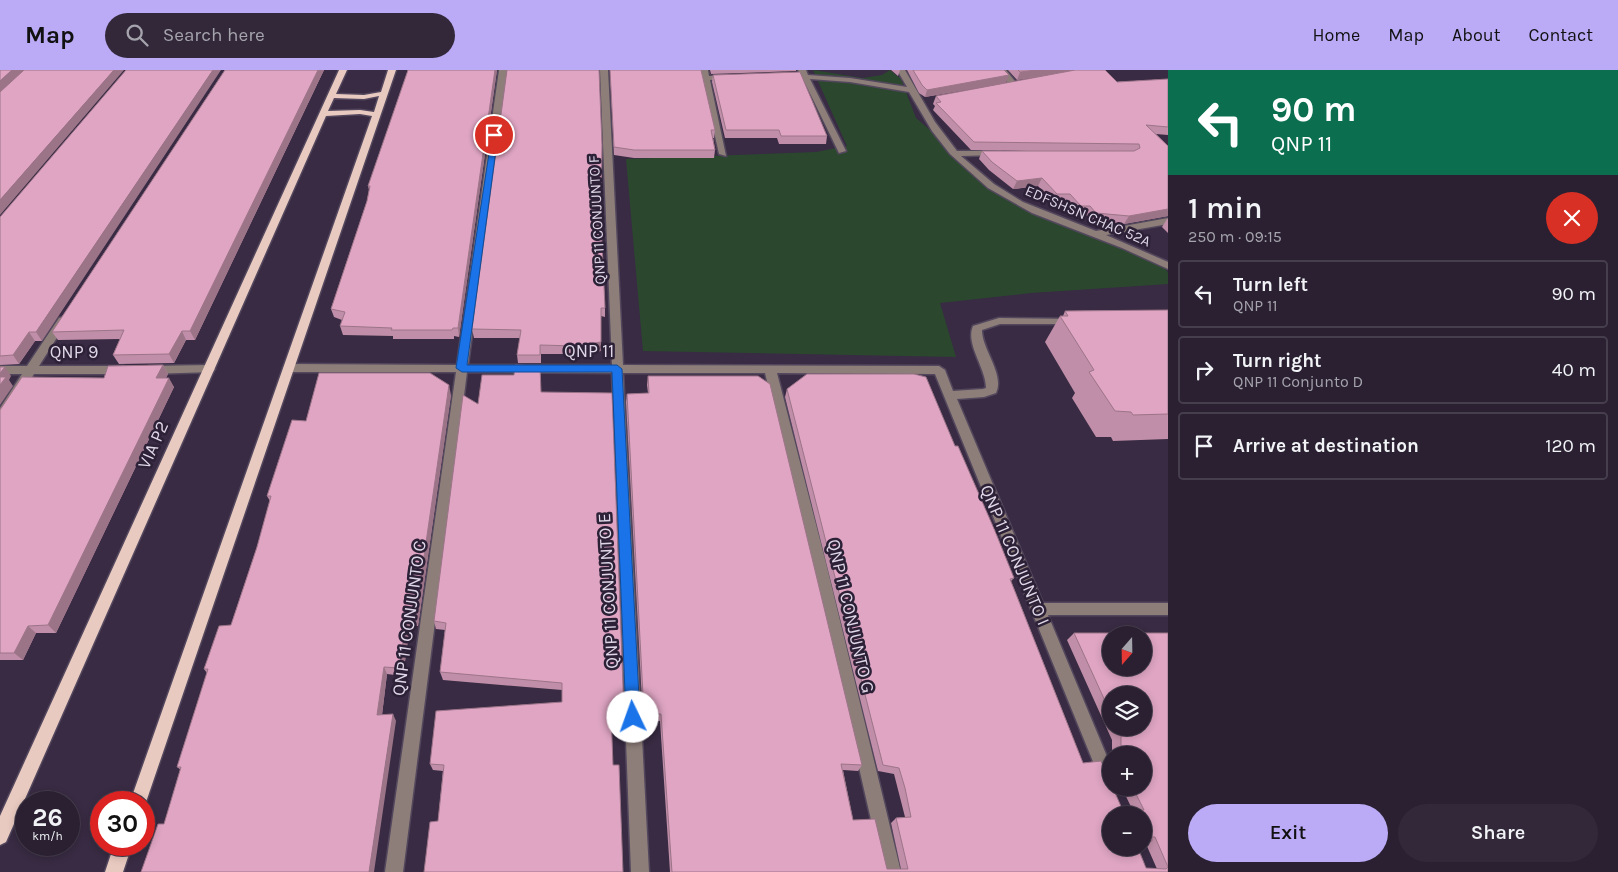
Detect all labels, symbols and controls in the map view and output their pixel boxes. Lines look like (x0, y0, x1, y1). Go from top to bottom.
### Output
search box (105, 13, 455, 58)
text: Map (25, 21, 75, 49)
icon: search (123, 21, 151, 49)
text: Search here (163, 24, 265, 46)
text: Home (1312, 24, 1360, 46)
text: Map (1388, 24, 1424, 46)
text: About (1452, 24, 1501, 46)
text: Contact (1529, 24, 1593, 46)
text: 90 m (1271, 89, 1357, 130)
icon: left (1188, 90, 1253, 155)
pin (473, 114, 515, 156)
icon: arrive (480, 121, 508, 149)
text: QNP 11 (1271, 131, 1332, 157)
street label: QNP 11 CONJUNTO F (585, 155, 609, 285)
street label: EDFSHSN CHAC 52A (1023, 181, 1154, 251)
text: 1 min (1188, 190, 1262, 226)
button: close (1546, 192, 1598, 244)
text: 250 m · 09:15 (1188, 227, 1282, 246)
text: Turn left (1233, 274, 1308, 296)
icon: left (1190, 280, 1218, 308)
text: 90 m (1551, 283, 1596, 305)
text: QNP 11 (1233, 296, 1278, 315)
street label: QNP 11 (564, 340, 614, 362)
street label: QNP 9 (50, 341, 98, 363)
text: Turn right (1233, 350, 1322, 372)
icon: right (1190, 356, 1218, 384)
text: 40 m (1552, 359, 1596, 381)
text: QNP 11 Conjunto D (1233, 372, 1363, 391)
street label: VIA P2 (133, 418, 173, 472)
icon: arrive (1190, 432, 1218, 460)
text: Arrive at destination (1233, 435, 1419, 457)
text: 120 m (1545, 435, 1596, 457)
street label: QNP 11 CONJUNTO I (975, 481, 1055, 629)
street label: QNP 11 CONJUNTO E (593, 513, 623, 669)
street label: QNP 11 CONJUNTO G (823, 537, 879, 695)
street label: QNP 11 CONJUNTO C (387, 539, 431, 697)
north arrow (1102, 626, 1152, 676)
map controls (1102, 626, 1152, 856)
button: layers (1102, 686, 1152, 736)
position arrow (606, 690, 658, 742)
button: + (1102, 746, 1152, 796)
speed limit sign: 30 (90, 791, 155, 856)
text: 26 (32, 803, 63, 832)
button: Exit (1188, 804, 1388, 862)
button: Share (1398, 804, 1598, 862)
button: − (1102, 806, 1152, 856)
text: km/h (32, 829, 63, 843)

